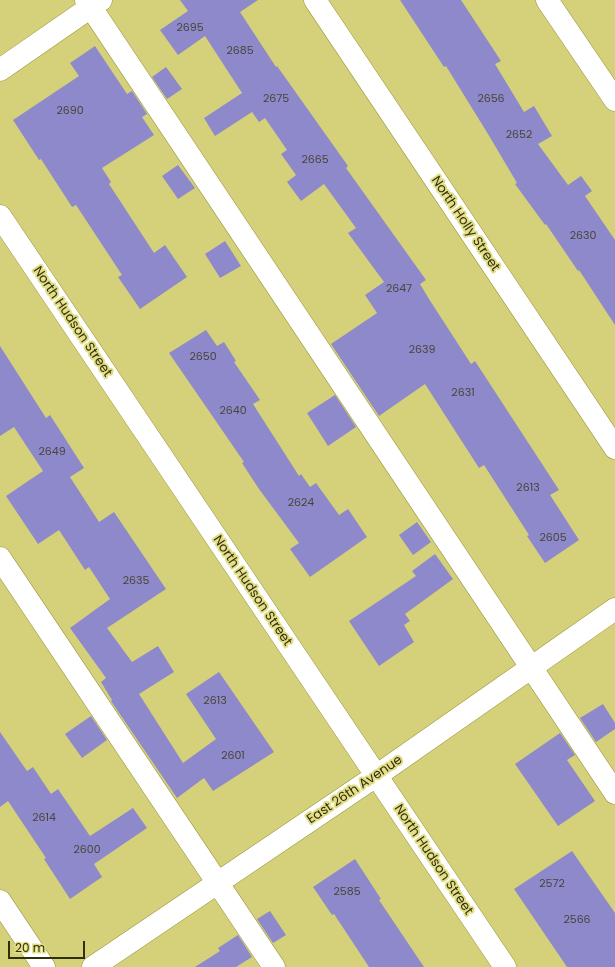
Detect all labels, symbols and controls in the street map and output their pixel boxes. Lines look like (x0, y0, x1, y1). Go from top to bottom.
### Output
house number: 2695 (176, 21, 204, 35)
house number: 2685 (226, 44, 254, 58)
house number: 2675 (263, 92, 289, 106)
house number: 2656 (477, 92, 505, 106)
house number: 2690 (56, 104, 84, 118)
house number: 2652 (506, 128, 532, 142)
house number: 2665 (301, 153, 329, 167)
street label: North Holly Street (427, 173, 503, 275)
house number: 2630 (570, 229, 596, 243)
street label: North Hudson Street (29, 264, 115, 380)
house number: 2647 (386, 282, 412, 296)
house number: 2639 (409, 343, 435, 357)
house number: 2650 (189, 350, 217, 364)
house number: 2631 (451, 386, 475, 400)
house number: 2640 (219, 404, 247, 418)
house number: 2649 (38, 445, 66, 459)
house number: 2613 (516, 481, 540, 495)
house number: 2624 (288, 496, 314, 510)
house number: 2605 (539, 531, 567, 545)
street label: North Hudson Street (209, 533, 295, 649)
house number: 2635 (123, 574, 149, 588)
house number: 2613 (203, 694, 227, 708)
house number: 2601 (221, 749, 245, 763)
street label: East 26th Avenue (304, 752, 406, 828)
street label: North Hudson Street (390, 802, 476, 918)
house number: 2614 (32, 811, 56, 825)
house number: 2600 (73, 843, 101, 857)
house number: 2572 (539, 877, 565, 891)
house number: 2585 (333, 885, 361, 899)
house number: 2566 (563, 913, 591, 927)
scale bar (10, 933, 87, 959)
text: 20 m (15, 939, 45, 956)

